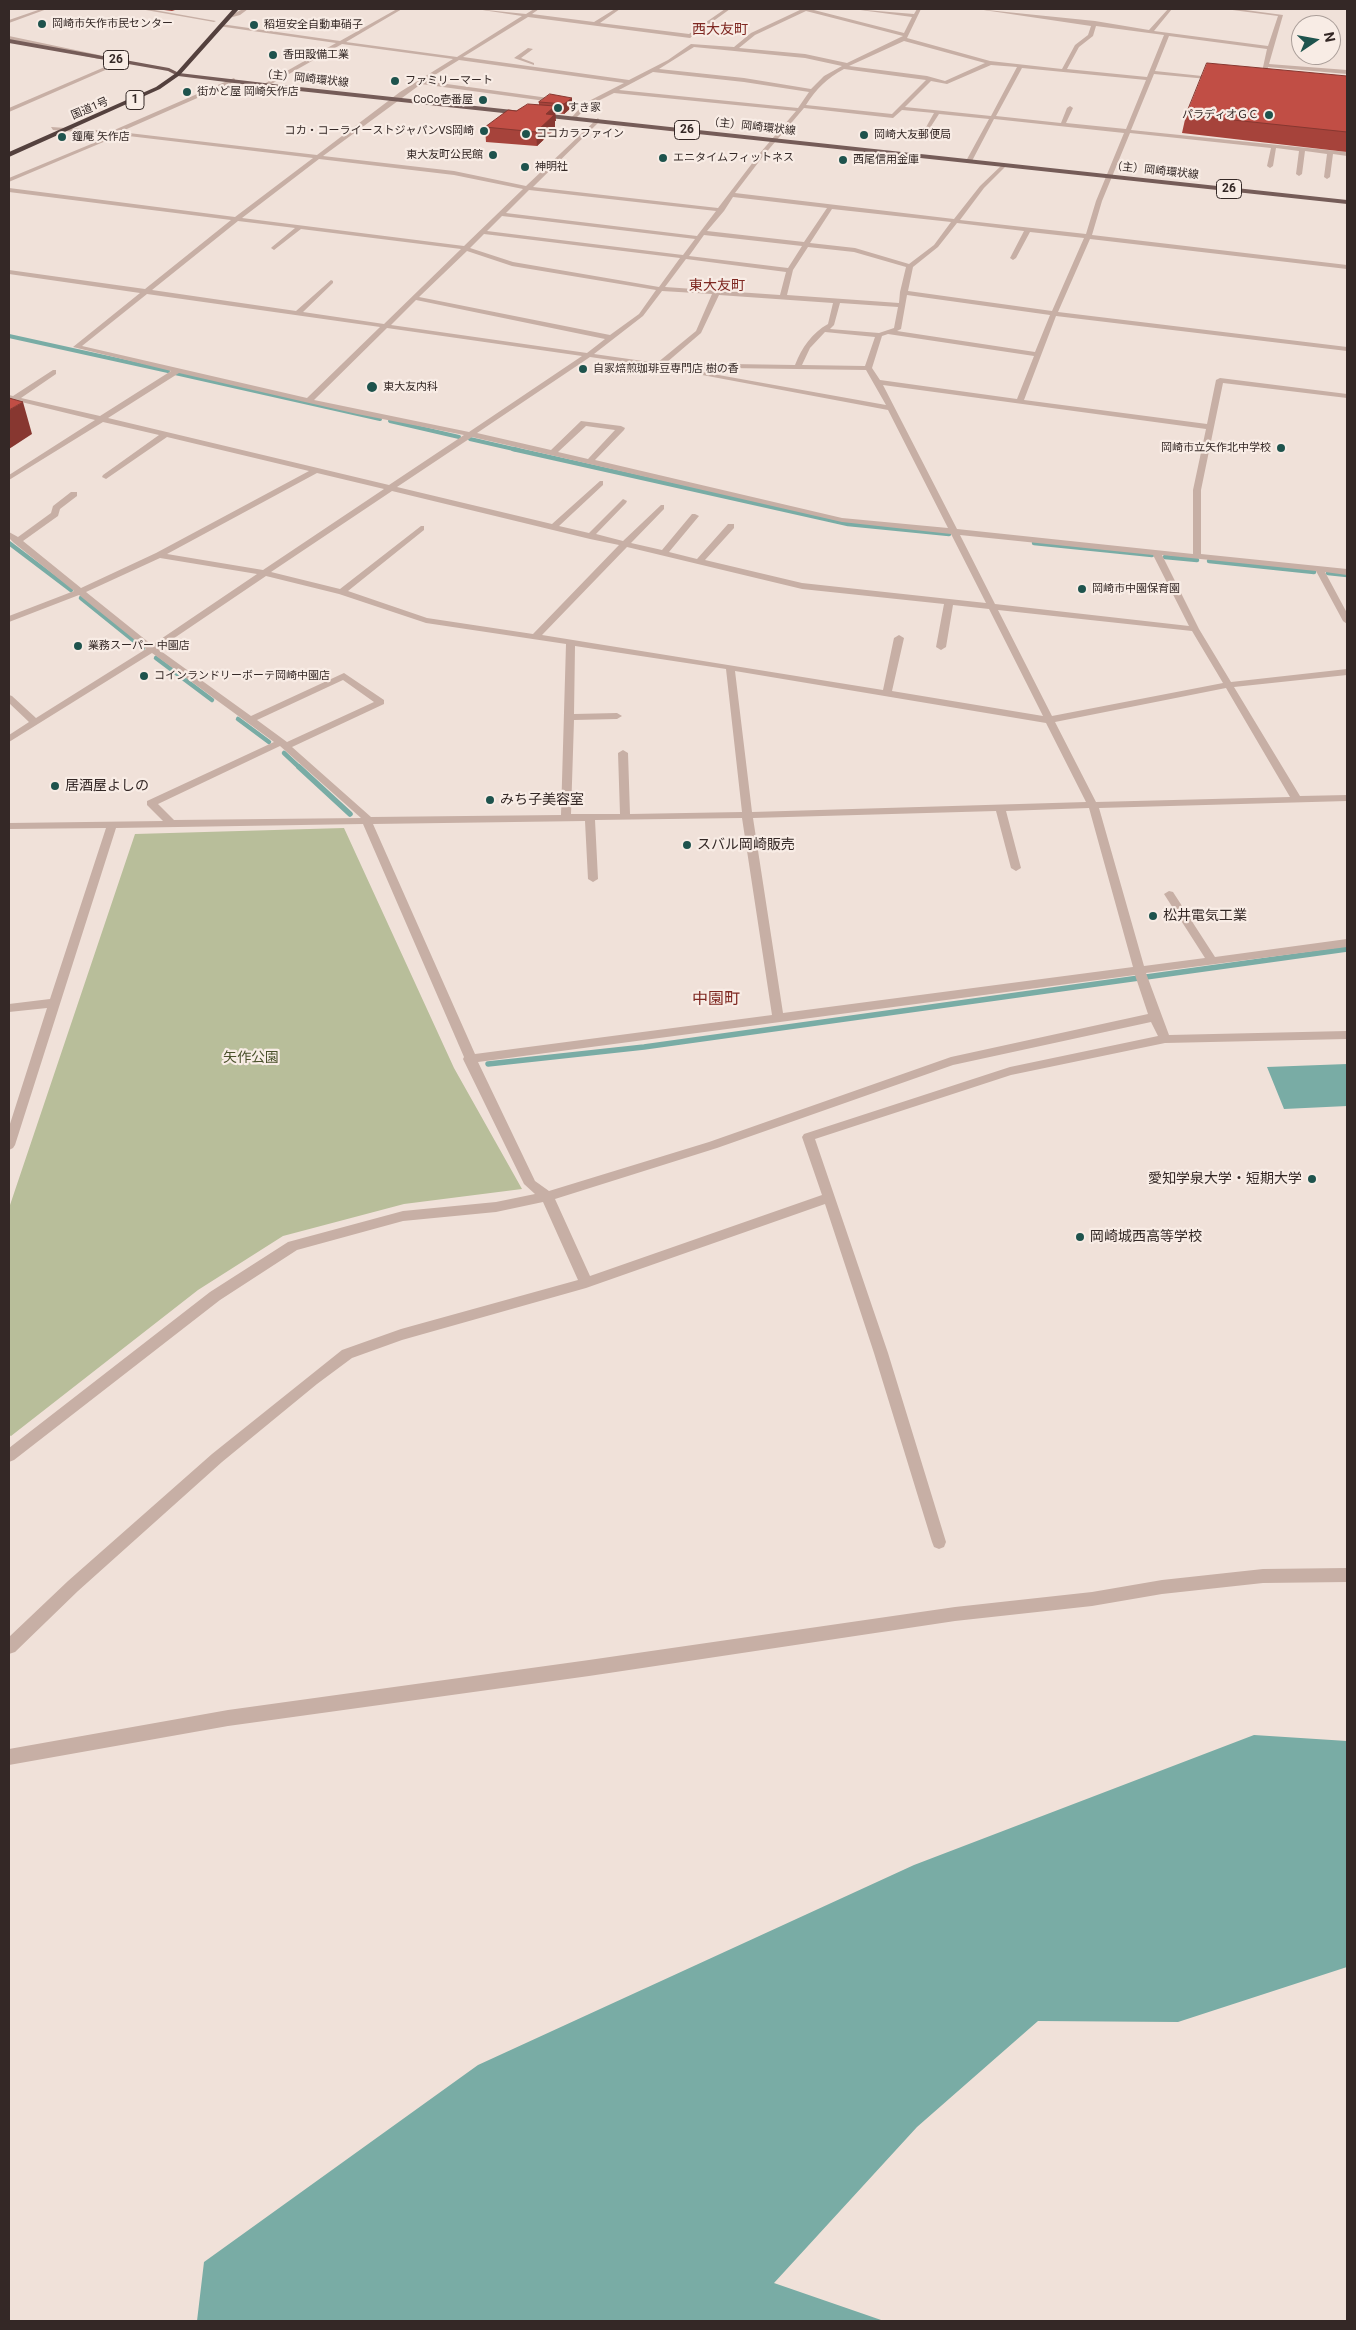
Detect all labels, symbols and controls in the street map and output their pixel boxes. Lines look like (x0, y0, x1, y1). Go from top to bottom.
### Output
north arrow (1291, 15, 1341, 65)
place label: 岡崎市矢作市民センター (52, 17, 173, 31)
marker: 岡崎市矢作市民センター (36, 18, 48, 30)
place label: 稻垣安全自動車硝子 (264, 18, 363, 32)
marker: 稻垣安全自動車硝子 (248, 19, 260, 31)
district label: 西大友町 (692, 22, 748, 38)
text: N (1321, 31, 1339, 44)
place label: 香田設備工業 (283, 48, 349, 62)
marker: 香田設備工業 (267, 49, 279, 61)
road number: 26 (104, 50, 128, 70)
street label: （主）岡崎環状線 (261, 68, 349, 90)
place label: ファミリーマート (405, 74, 493, 88)
marker: ファミリーマート (389, 75, 401, 87)
place label: 街かど屋 岡崎矢作店 (197, 85, 299, 99)
marker: 街かど屋 岡崎矢作店 (181, 86, 193, 98)
road number: 1 (126, 90, 144, 110)
place label: CoCo壱番屋 (413, 93, 473, 107)
marker: CoCo壱番屋 (477, 94, 489, 106)
street label: 国道1号 (69, 95, 111, 123)
place label: すき家 (568, 101, 601, 115)
marker: すき家 (552, 102, 564, 114)
place label: パラディオＧＣ (1182, 108, 1259, 122)
marker: パラディオＧＣ (1263, 109, 1275, 121)
street label: （主）岡崎環状線 (708, 116, 796, 138)
road number: 26 (674, 120, 700, 140)
place label: コカ・コーライーストジャパンVS岡崎 (284, 124, 474, 138)
marker: コカ・コーライーストジャパンVS岡崎 (478, 125, 490, 137)
place label: ココカラファイン (536, 127, 624, 141)
marker: ココカラファイン (520, 128, 532, 140)
place label: 岡崎大友郵便局 (874, 128, 951, 142)
marker: 岡崎大友郵便局 (858, 129, 870, 141)
place label: 鐘庵 矢作店 (72, 130, 130, 144)
marker: 鐘庵 矢作店 (56, 131, 68, 143)
place label: 東大友町公民館 (406, 148, 483, 162)
marker: 東大友町公民館 (487, 149, 499, 161)
place label: エニタイムフィットネス (673, 151, 794, 165)
marker: エニタイムフィットネス (657, 152, 669, 164)
place label: 西尾信用金庫 (853, 153, 919, 167)
marker: 西尾信用金庫 (837, 154, 849, 166)
place label: 神明社 (535, 160, 568, 174)
street label: （主）岡崎環状線 (1111, 160, 1199, 182)
marker: 神明社 (519, 161, 531, 173)
road number: 26 (1216, 180, 1242, 198)
district label: 東大友町 (689, 278, 745, 294)
place label: 自家焙煎珈琲豆専門店 樹の香 (593, 362, 739, 376)
marker: 自家焙煎珈琲豆専門店 樹の香 (577, 363, 589, 375)
marker: 東大友内科 (365, 380, 379, 394)
place label: 東大友内科 (383, 380, 438, 394)
place label: 岡崎市立矢作北中学校 (1161, 441, 1271, 455)
marker: 岡崎市立矢作北中学校 (1275, 442, 1287, 454)
place label: 岡崎市中園保育園 (1092, 582, 1180, 596)
marker: 岡崎市中園保育園 (1076, 583, 1088, 595)
place label: 業務スーパー 中園店 (88, 639, 190, 653)
marker: 業務スーパー 中園店 (72, 640, 84, 652)
place label: コインランドリーボーテ岡崎中園店 (154, 669, 330, 683)
marker: コインランドリーボーテ岡崎中園店 (138, 670, 150, 682)
place label: 居酒屋よしの (65, 778, 149, 794)
marker: 居酒屋よしの (49, 780, 61, 792)
place label: みち子美容室 (500, 792, 584, 808)
marker: みち子美容室 (484, 794, 496, 806)
place label: スバル岡崎販売 (697, 837, 795, 853)
marker: スバル岡崎販売 (681, 839, 693, 851)
place label: 松井電気工業 (1163, 908, 1247, 924)
marker: 松井電気工業 (1147, 910, 1159, 922)
district label: 中園町 (692, 990, 740, 1010)
park label: 矢作公園 (223, 1050, 279, 1066)
place label: 愛知学泉大学・短期大学 (1148, 1171, 1302, 1187)
marker: 愛知学泉大学・短期大学 (1306, 1173, 1318, 1185)
place label: 岡崎城西高等学校 (1090, 1229, 1202, 1245)
marker: 岡崎城西高等学校 (1074, 1231, 1086, 1243)

